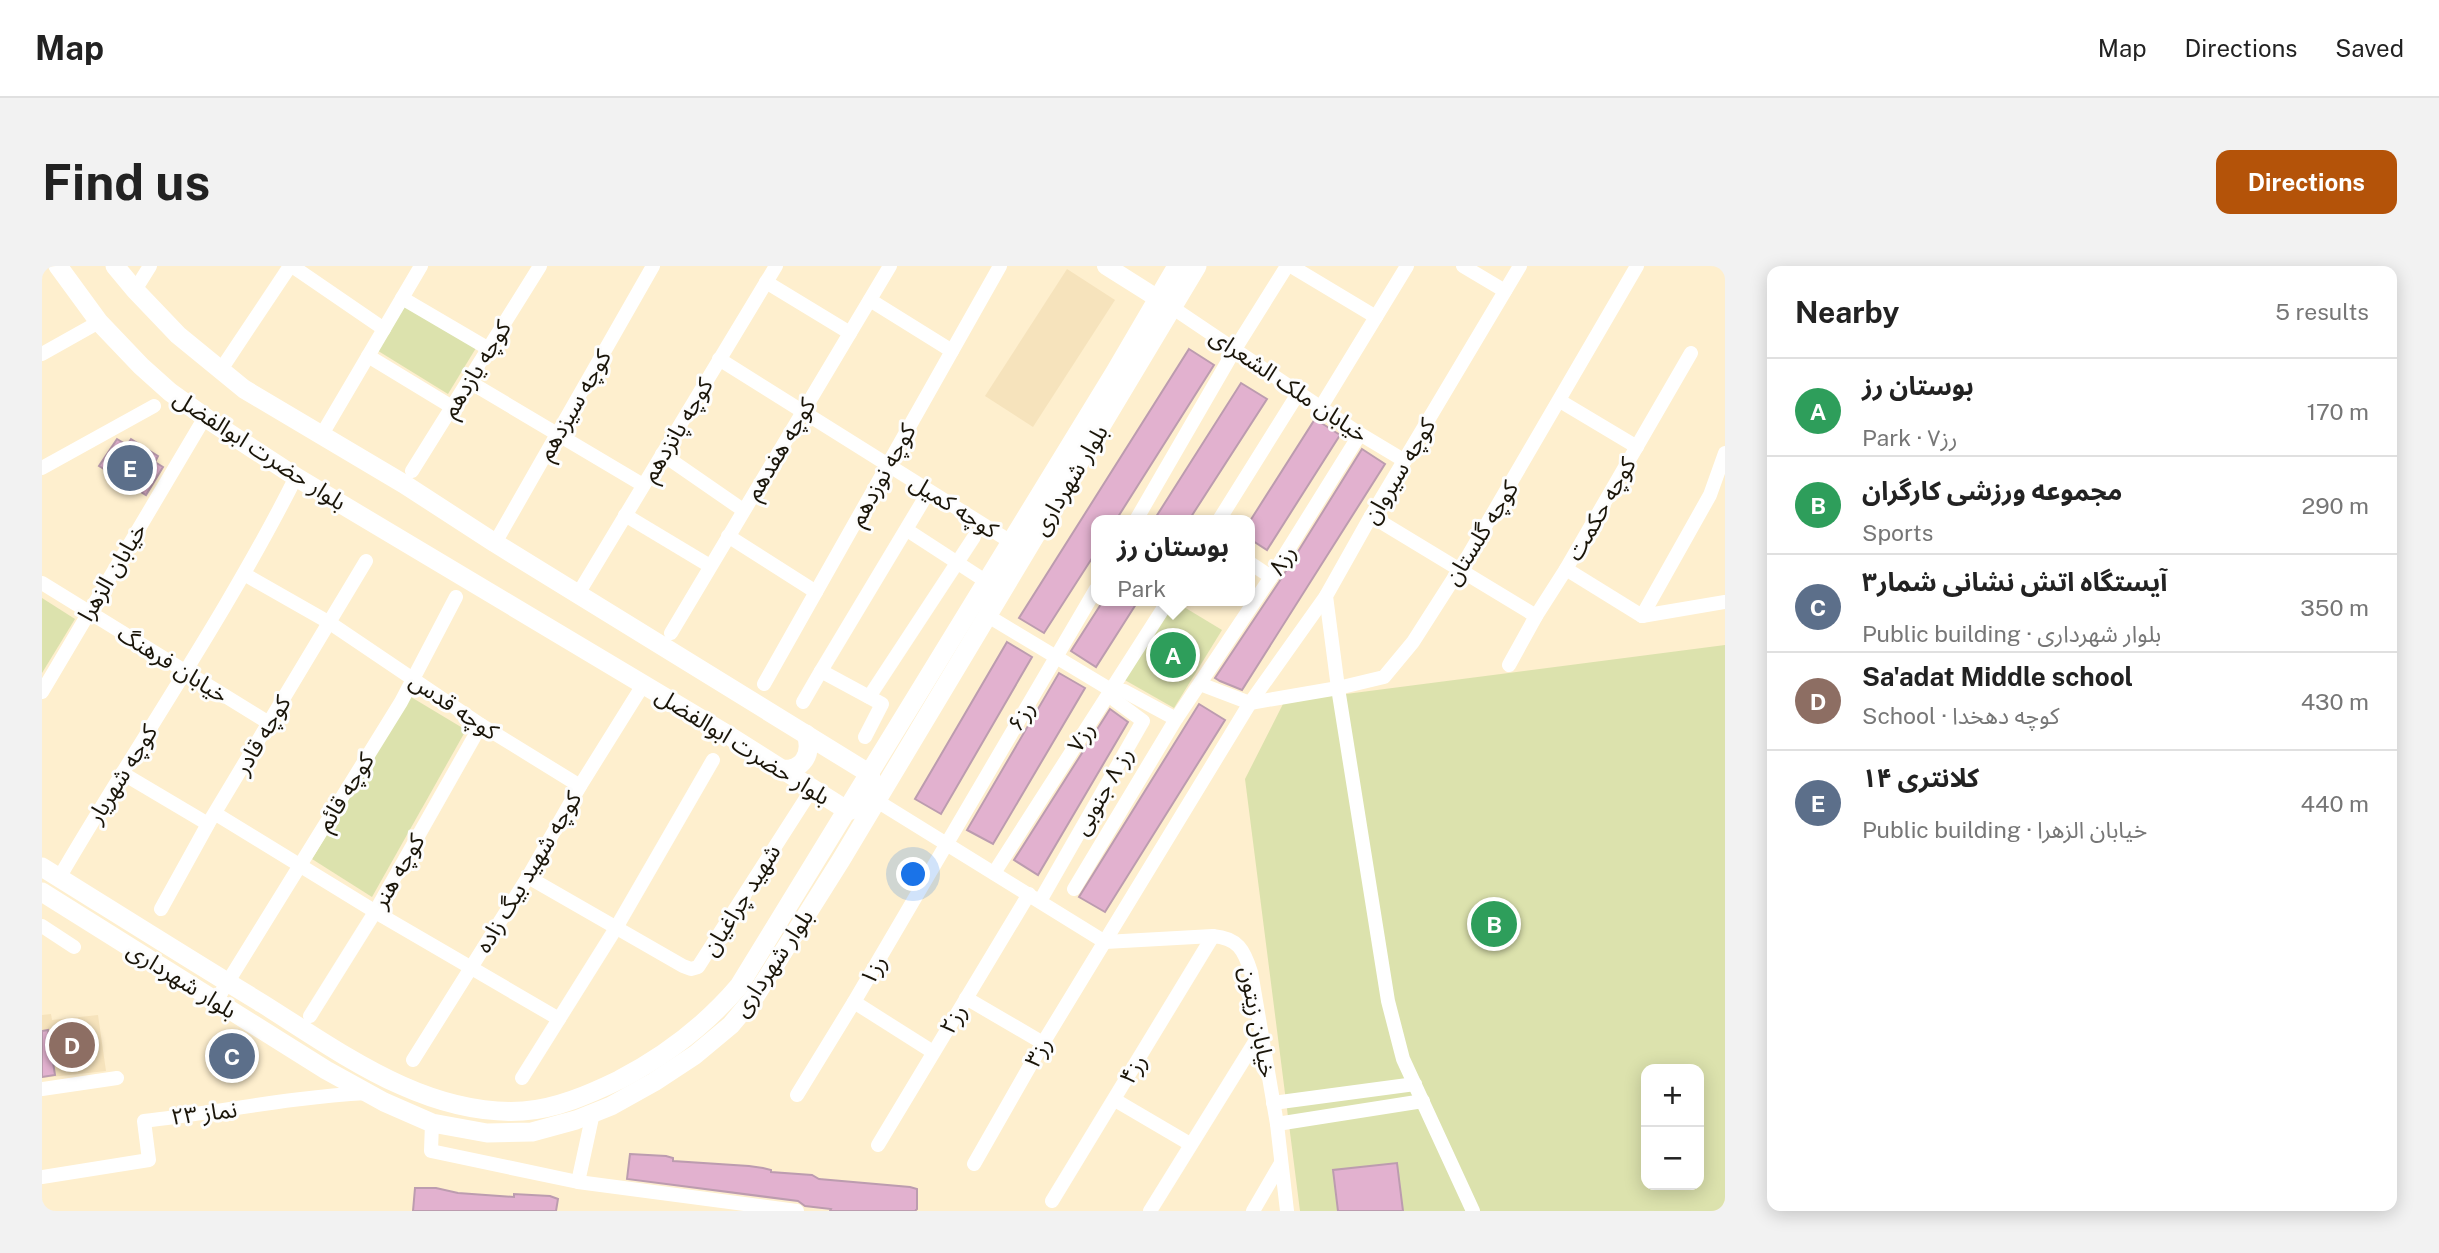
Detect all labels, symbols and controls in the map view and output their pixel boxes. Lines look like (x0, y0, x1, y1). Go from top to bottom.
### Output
text: Map (35, 29, 104, 67)
text: Map (2098, 34, 2147, 62)
text: Directions (2185, 34, 2297, 62)
text: Saved (2335, 34, 2404, 62)
button: Directions (2216, 150, 2397, 214)
text: Find us (42, 153, 210, 211)
text: Nearby (1795, 294, 1899, 330)
text: 5 results (2275, 298, 2369, 325)
street label: کوچه یازدهم (435, 315, 520, 424)
street label: خیابان ملک الشعرای (1205, 322, 1373, 448)
street label: کوچه سیزدهم (531, 344, 620, 467)
text: بوستان رز (1862, 370, 1974, 401)
street label: کوچه پانزدهم (635, 373, 722, 488)
street label: بلوار حضرت ابوالفضل (168, 384, 352, 516)
street label: کوچه هفدهم (739, 393, 824, 506)
text: A (1810, 398, 1826, 425)
text: 170 m (2307, 398, 2369, 425)
street label: کوچه سیروان (1357, 413, 1443, 529)
street label: کوچه نوزدهم (842, 419, 924, 532)
street label: بلوار شهرداری (1026, 420, 1114, 540)
text: Park · رز۷ (1862, 424, 1957, 451)
pin: E (107, 442, 153, 494)
street label: کوچه حکمت (1560, 452, 1643, 566)
street label: کوچه کمیل (904, 468, 1004, 545)
street label: کوچه گلستان (1438, 475, 1525, 591)
text: مجموعه ورزشی کارگران (1862, 475, 2122, 506)
text: B (1810, 492, 1826, 519)
text: 290 m (2302, 492, 2369, 519)
popup (1091, 515, 1255, 606)
street label: خیابان الزهرا (72, 518, 152, 626)
text: Sports (1862, 519, 1933, 546)
text: بوستان رز (1117, 531, 1229, 562)
street label: رز۸ (1262, 540, 1302, 580)
text: آیستگاه اتش نشانی شمار۳ (1862, 566, 2167, 597)
text: Park (1117, 575, 1166, 602)
text: C (1810, 594, 1826, 621)
text: 350 m (2300, 594, 2369, 621)
street label: خیابان فرهنگ (113, 619, 233, 709)
text: Public building · بلوار شهرداری (1862, 620, 2161, 647)
pin: A (1150, 629, 1196, 681)
text: Sa'adat Middle school (1862, 661, 2133, 692)
street label: کوچه قدس (404, 666, 504, 747)
street label: بلوار حضرت ابوالفضل (651, 681, 835, 811)
text: D (1810, 688, 1826, 715)
text: 430 m (2301, 688, 2369, 715)
street label: کوچه قادر (227, 690, 298, 781)
street label: رز۶ (1001, 696, 1041, 736)
text: School · کوچه دهخدا (1862, 702, 2060, 729)
street label: رز۷ (1061, 717, 1101, 757)
street label: کوچه شهریار (80, 719, 164, 830)
street label: رز ۸ جنوبی (1067, 742, 1139, 840)
street label: کوچه قائم (310, 747, 383, 838)
text: کلانتری ۱۴ (1862, 762, 1979, 793)
street label: کوچه شهید بیگ زاده (469, 786, 588, 958)
text: E (1811, 790, 1825, 817)
text: 440 m (2301, 790, 2369, 817)
text: Public building · خیابان الزهرا (1862, 816, 2147, 843)
street label: کوچه هنر (365, 829, 432, 914)
street label: شهید چراغیان (696, 839, 787, 962)
your location (896, 857, 930, 891)
pin: B (1471, 898, 1517, 950)
street label: بلوار شهرداری (727, 904, 819, 1022)
street label: بلوار شهرداری (122, 935, 242, 1025)
street label: رز۱ (853, 950, 893, 990)
street label: خیابان زیتون (1233, 964, 1283, 1080)
street label: رز۲ (933, 999, 973, 1039)
pin: D (49, 1019, 95, 1071)
pin: C (209, 1030, 255, 1082)
street label: رز۳ (1018, 1032, 1058, 1072)
street label: رز۴ (1113, 1049, 1153, 1089)
map controls (1641, 1064, 1704, 1190)
button: + (1641, 1064, 1704, 1127)
street label: نماز ۲۳ (169, 1095, 239, 1131)
button: − (1641, 1127, 1704, 1190)

